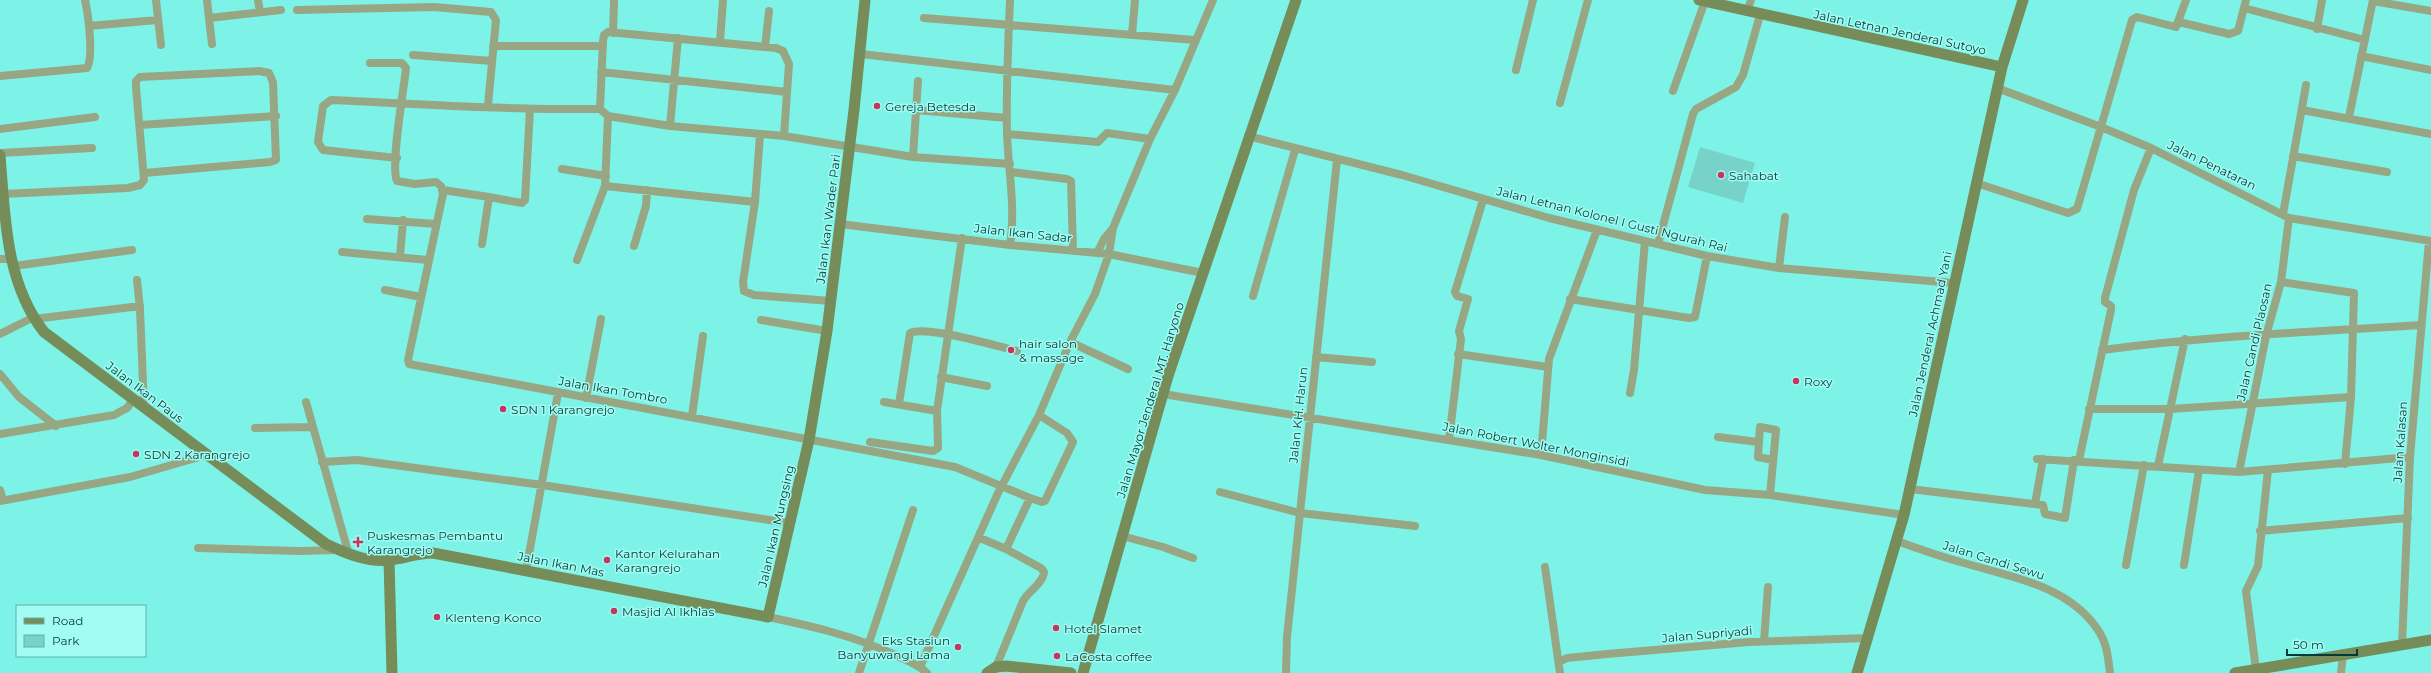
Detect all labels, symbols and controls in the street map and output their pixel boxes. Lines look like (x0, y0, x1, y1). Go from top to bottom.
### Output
street label: Jalan Letnan Jenderal Sutoyo (1811, 6, 1988, 58)
place label: Gereja Betesda (885, 99, 976, 114)
marker: Gereja Betesda (872, 101, 882, 111)
street label: Jalan Penataran (2164, 137, 2259, 193)
street label: Jalan Ikan Wader Pari (812, 153, 843, 286)
place label: Sahabat (1729, 168, 1779, 183)
marker: Sahabat (1716, 170, 1726, 180)
street label: Jalan Letnan Kolonel I Gusti Ngurah Rai (1494, 183, 1729, 255)
street label: Jalan Ikan Sadar (972, 220, 1073, 246)
street label: Jalan Jenderal Achmad Yani (1905, 250, 1955, 419)
street label: Jalan Candi Plaosan (2233, 282, 2275, 403)
street label: Jalan Mayor Jenderal MT. Haryono (1113, 300, 1187, 501)
place label: hair salon & massage (1019, 336, 1084, 365)
marker: hair salon & massage (1006, 345, 1016, 355)
street label: Jalan Ikan Paus (103, 357, 187, 426)
street label: Jalan KH. Harun (1285, 366, 1311, 465)
street label: Jalan Ikan Tombro (556, 373, 669, 407)
place label: Roxy (1804, 374, 1833, 389)
marker: Roxy (1791, 376, 1801, 386)
street label: Jalan Kalasan (2390, 401, 2410, 484)
place label: SDN 1 Karangrejo (511, 402, 614, 417)
marker: SDN 1 Karangrejo (498, 404, 508, 414)
street label: Jalan Robert Wolter Monginsidi (1441, 418, 1630, 469)
place label: SDN 2 Karangrejo (144, 447, 250, 462)
marker: SDN 2 Karangrejo (131, 449, 141, 459)
street label: Jalan Ikan Mungsing (754, 463, 797, 590)
place label: Puskesmas Pembantu Karangrejo (367, 528, 503, 557)
marker: Puskesmas Pembantu Karangrejo (352, 536, 364, 548)
street label: Jalan Candi Sewu (1940, 537, 2047, 583)
place label: Kantor Kelurahan Karangrejo (615, 546, 720, 575)
street label: Jalan Ikan Mas (515, 548, 606, 580)
marker: Kantor Kelurahan Karangrejo (602, 555, 612, 565)
place label: Masjid Al Ikhlas (622, 604, 714, 619)
legend (16, 605, 146, 657)
marker: Masjid Al Ikhlas (609, 606, 619, 616)
place label: Klenteng Konco (445, 610, 542, 625)
marker: Klenteng Konco (432, 612, 442, 622)
text: Road (52, 613, 83, 628)
place label: Hotel Slamet (1064, 621, 1142, 636)
marker: Hotel Slamet (1051, 623, 1061, 633)
street label: Jalan Supriyadi (1660, 623, 1753, 646)
scale bar (2287, 631, 2357, 657)
text: Park (52, 633, 80, 648)
place label: Eks Stasiun Banyuwangi Lama (837, 633, 950, 662)
text: 50 m (2293, 637, 2324, 652)
marker: Eks Stasiun Banyuwangi Lama (953, 642, 963, 652)
place label: LaCosta coffee (1065, 649, 1152, 664)
marker: LaCosta coffee (1052, 651, 1062, 661)

